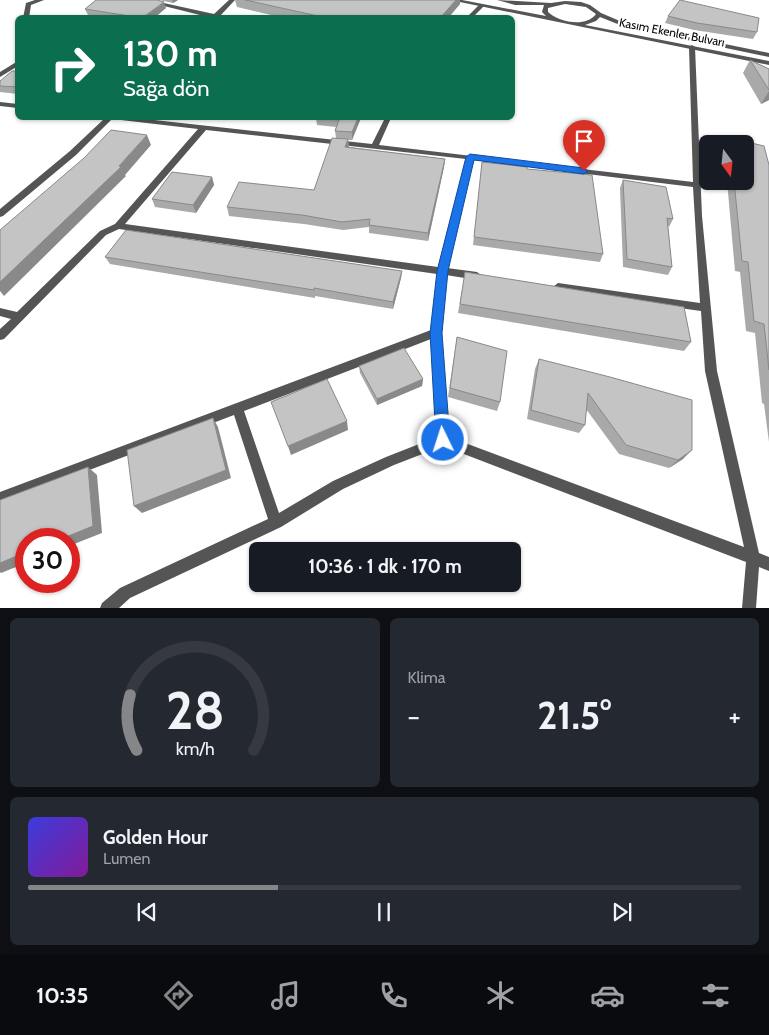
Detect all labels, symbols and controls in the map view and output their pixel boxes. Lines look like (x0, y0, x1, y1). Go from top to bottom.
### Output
street label: Kasım Ekenler Bulvarı (618, 14, 726, 50)
text: 130 m (123, 32, 218, 75)
icon: right (40, 35, 105, 100)
text: Sağa dön (123, 75, 209, 102)
pin (563, 120, 605, 171)
icon: arrive (570, 127, 598, 155)
north arrow (699, 135, 754, 190)
map controls (699, 135, 754, 190)
position arrow (416, 413, 468, 465)
speed limit sign: 30 (15, 528, 80, 593)
text: 10:36 · 1 dk · 170 m (308, 555, 462, 578)
text: Klima (408, 668, 445, 687)
text: 28 (165, 679, 224, 742)
text: 21.5° (537, 692, 611, 739)
text: − (408, 699, 420, 733)
text: + (729, 699, 741, 733)
text: km/h (175, 738, 214, 759)
text: Golden Hour (103, 826, 208, 849)
text: Lumen (103, 849, 150, 868)
icon: previous (133, 898, 161, 926)
icon: pause (370, 898, 398, 926)
icon: next (608, 898, 636, 926)
icon: directions (161, 978, 196, 1013)
icon: music (268, 978, 303, 1013)
icon: phone (376, 978, 411, 1013)
icon: climate (483, 978, 518, 1013)
icon: car (590, 978, 625, 1013)
icon: filters (698, 978, 733, 1013)
text: 10:35 (36, 982, 88, 1009)

